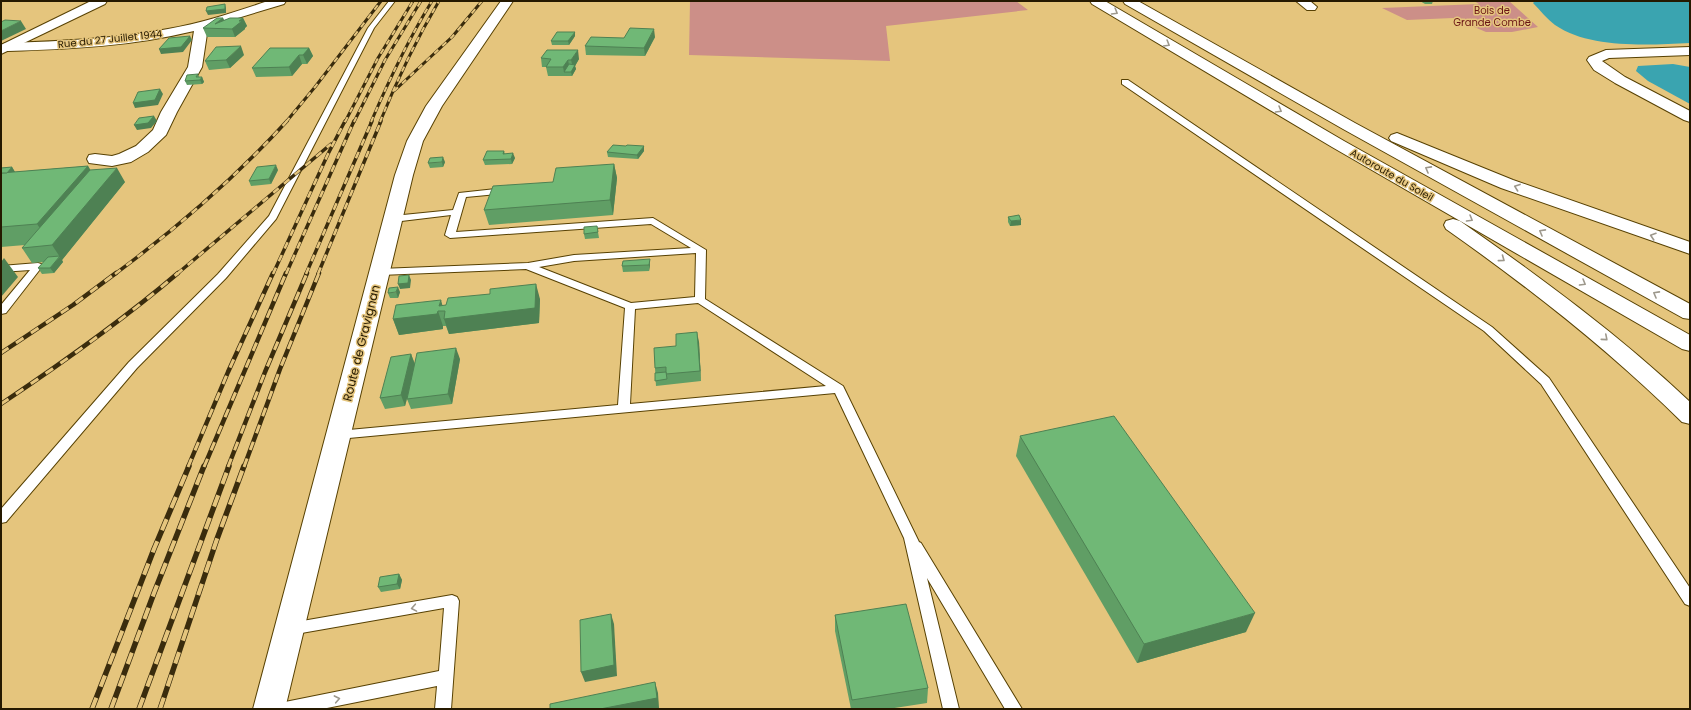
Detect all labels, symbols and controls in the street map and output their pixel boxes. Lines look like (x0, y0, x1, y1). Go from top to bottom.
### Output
park label: Bois de Grande Combe (1453, 3, 1531, 30)
one-way arrow (1111, 8, 1118, 15)
street label: Rue du 27 Juillet 1944 (57, 26, 163, 52)
one-way arrow (1163, 39, 1170, 46)
one-way arrow (1275, 105, 1282, 112)
street label: Autoroute du Soleil (1348, 145, 1436, 205)
one-way arrow (1424, 167, 1432, 174)
one-way arrow (1514, 184, 1521, 192)
one-way arrow (1466, 215, 1473, 222)
one-way arrow (1538, 229, 1546, 237)
one-way arrow (1650, 232, 1657, 240)
one-way arrow (1498, 254, 1505, 262)
one-way arrow (1579, 279, 1586, 286)
street label: Route de Gravignan (338, 283, 384, 403)
one-way arrow (1653, 292, 1660, 299)
one-way arrow (1600, 334, 1608, 341)
one-way arrow (411, 603, 417, 612)
one-way arrow (333, 695, 340, 703)

